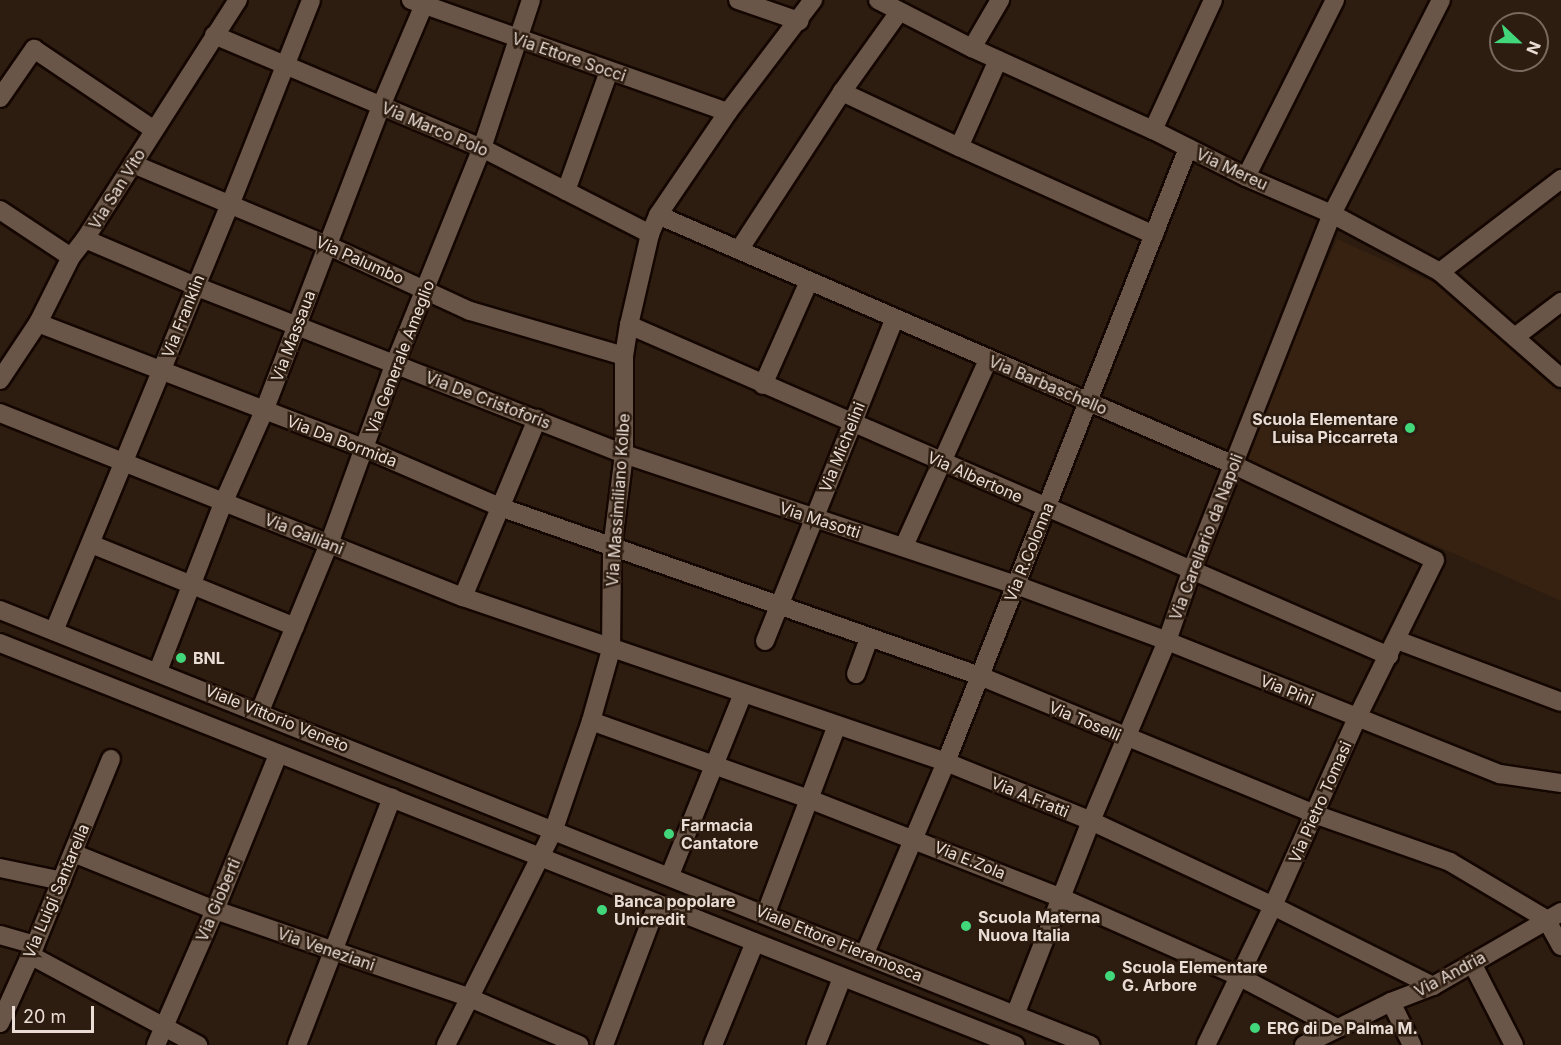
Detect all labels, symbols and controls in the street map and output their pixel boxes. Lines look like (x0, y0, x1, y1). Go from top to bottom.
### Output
north arrow (1489, 12, 1549, 72)
street label: Via Ettore Socci (510, 29, 628, 85)
text: N (1522, 39, 1545, 57)
street label: Via Marco Polo (379, 98, 491, 160)
street label: Via Mereu (1193, 144, 1271, 194)
street label: Via San Vito (85, 145, 149, 233)
street label: Via Palumbo (313, 232, 407, 288)
street label: Via Franklin (158, 272, 208, 360)
street label: Via Generale Ameglio (362, 278, 438, 436)
street label: Via Massaua (267, 288, 319, 384)
street label: Via Barbaschello (986, 351, 1110, 419)
street label: Via De Cristoforis (423, 367, 553, 433)
street label: Via Michelini (815, 399, 869, 495)
place label: Scuola Elementare Luisa Piccarreta (1252, 409, 1398, 447)
street label: Via Da Bormida (284, 411, 400, 471)
street label: Via Massimiliano Kolbe (602, 413, 634, 587)
marker: Scuola Elementare Luisa Piccarreta (1403, 421, 1417, 435)
street label: Via Albertone (924, 447, 1026, 507)
street label: Via Carellario da Napoli (1165, 451, 1247, 623)
street label: Via Masotti (777, 498, 863, 542)
street label: Via R.Colonna (1000, 500, 1058, 604)
street label: Via Galliani (262, 510, 346, 558)
place label: BNL (193, 648, 225, 668)
marker: BNL (174, 651, 188, 665)
street label: Via Pini (1258, 671, 1316, 709)
street label: Viale Vittorio Veneto (202, 680, 352, 756)
street label: Via Toselli (1046, 697, 1124, 745)
street label: Via Pietro Tomasi (1285, 738, 1355, 866)
street label: Via A.Fratti (988, 773, 1072, 821)
place label: Farmacia Cantatore (681, 815, 758, 853)
street label: Via Luigi Santarella (19, 821, 93, 961)
marker: Farmacia Cantatore (662, 827, 676, 841)
street label: Via E.Zola (932, 837, 1008, 883)
street label: Via Gioberti (192, 856, 244, 944)
place label: Banca popolare Unicredit (614, 891, 736, 929)
street label: Viale Ettore Fieramosca (753, 901, 925, 985)
marker: Banca popolare Unicredit (595, 903, 609, 917)
place label: Scuola Materna Nuova Italia (978, 907, 1100, 945)
marker: Scuola Materna Nuova Italia (959, 919, 973, 933)
street label: Via Veneziani (275, 923, 377, 975)
street label: Via Andria (1411, 947, 1489, 1001)
place label: Scuola Elementare G. Arbore (1122, 957, 1268, 995)
marker: Scuola Elementare G. Arbore (1103, 969, 1117, 983)
scale bar (15, 994, 98, 1032)
text: 20 m (23, 1006, 66, 1027)
place label: ERG di De Palma M. (1267, 1018, 1418, 1038)
marker: ERG di De Palma M. (1248, 1021, 1262, 1035)

